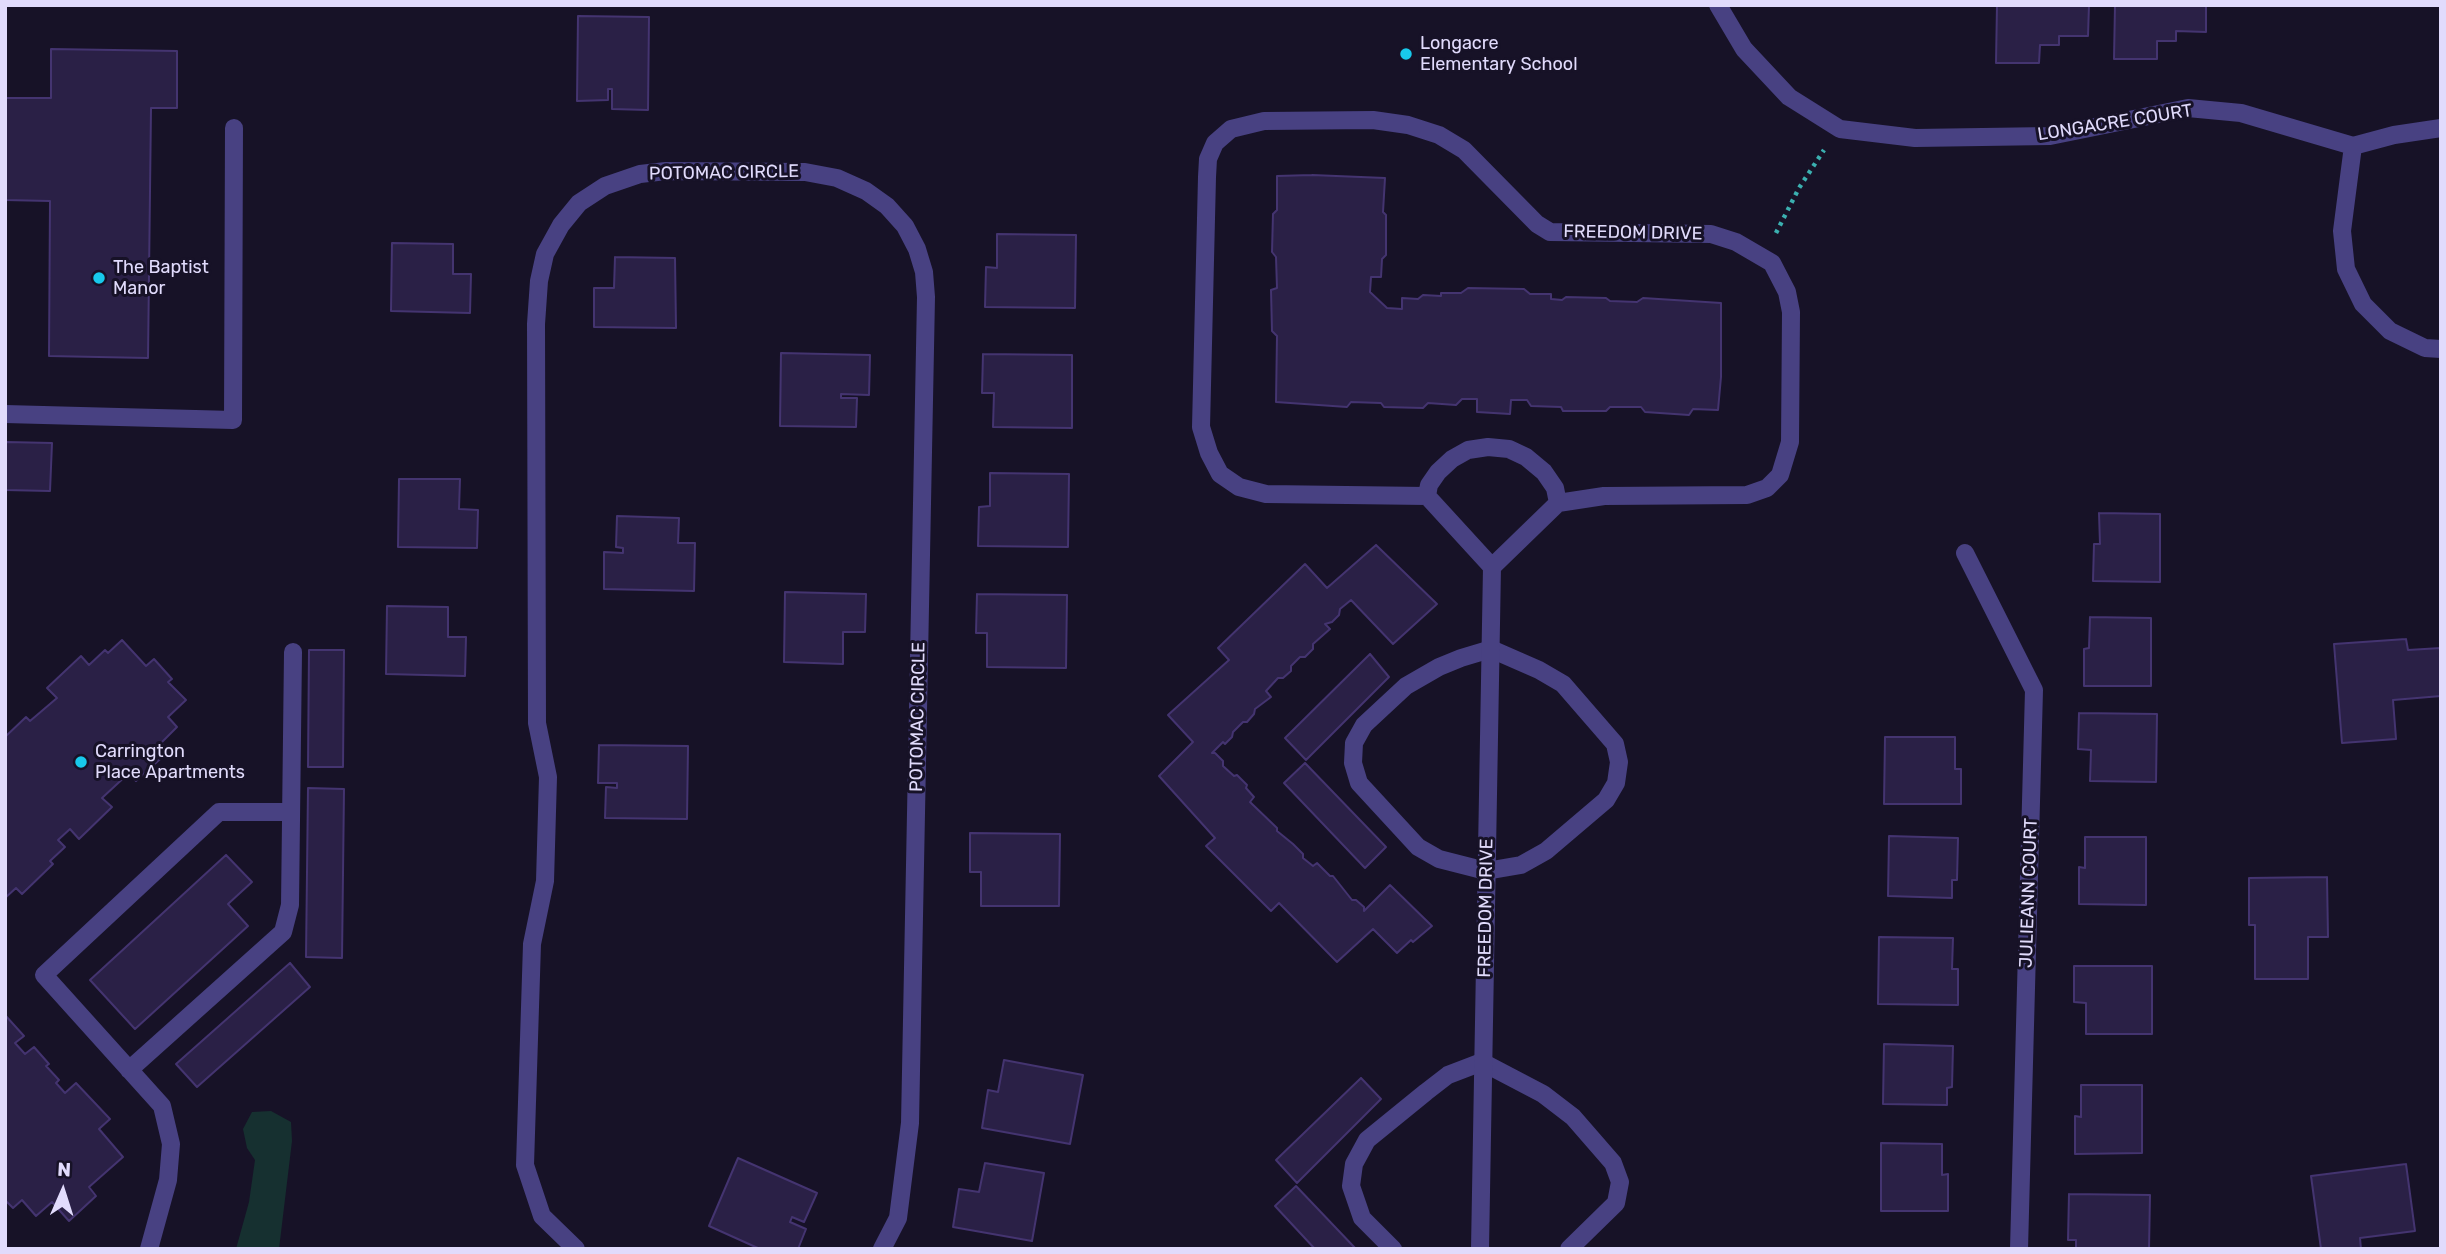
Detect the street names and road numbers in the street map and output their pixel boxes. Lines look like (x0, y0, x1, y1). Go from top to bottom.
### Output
street label: LONGACRE COURT (2036, 100, 2194, 146)
street label: POTOMAC CIRCLE (649, 161, 799, 185)
street label: FREEDOM DRIVE (1563, 221, 1703, 245)
street label: POTOMAC CIRCLE (906, 642, 930, 792)
street label: JULIEANN COURT (2016, 818, 2042, 968)
street label: FREEDOM DRIVE (1474, 838, 1498, 978)

